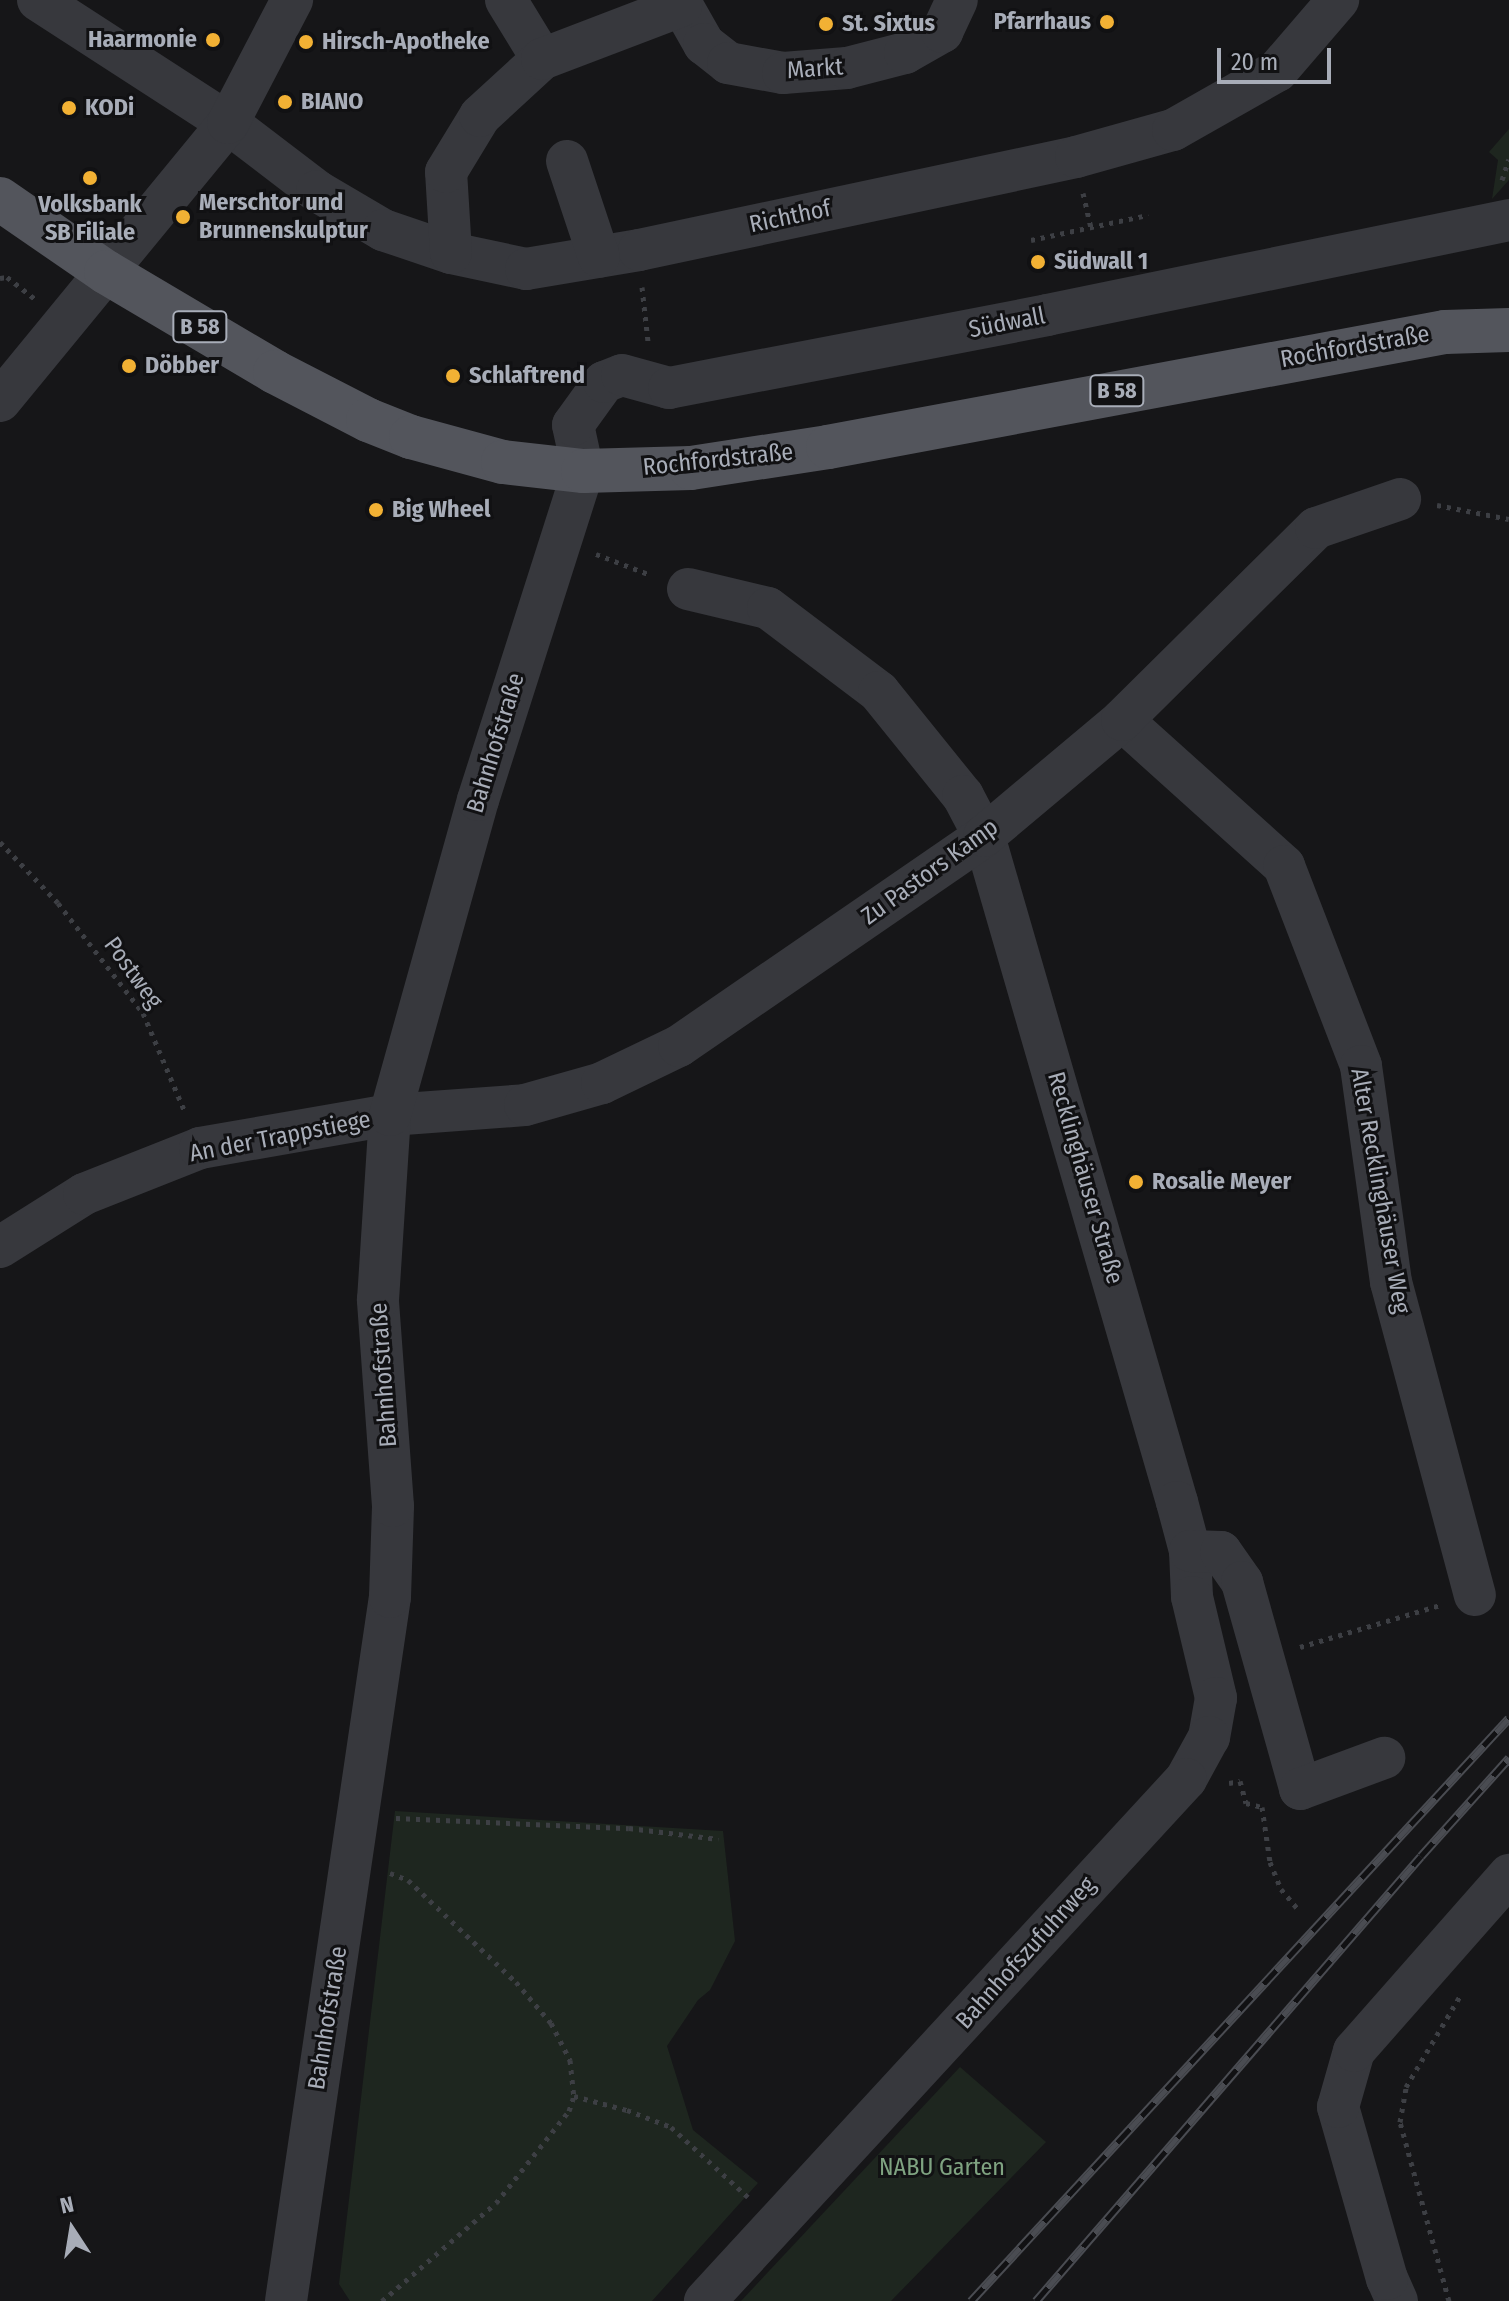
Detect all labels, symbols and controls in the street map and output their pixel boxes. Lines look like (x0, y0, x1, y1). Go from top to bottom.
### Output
place label: Pfarrhaus (994, 8, 1091, 36)
place label: St. Sixtus (842, 10, 935, 38)
marker: Pfarrhaus (1098, 13, 1116, 31)
marker: St. Sixtus (817, 15, 835, 33)
place label: Haarmonie (88, 26, 197, 54)
place label: Hirsch-Apotheke (322, 28, 490, 56)
marker: Haarmonie (204, 31, 222, 49)
scale bar (1221, 32, 1335, 82)
marker: Hirsch-Apotheke (297, 33, 315, 51)
text: 20 m (1231, 48, 1278, 76)
street label: Markt (786, 53, 844, 85)
place label: BIANO (301, 88, 363, 116)
marker: BIANO (276, 93, 294, 111)
place label: KODi (85, 94, 134, 122)
marker: KODi (60, 99, 78, 117)
marker: Volksbank SB Filiale (81, 169, 99, 187)
place label: Merschtor und Brunnenskulptur (199, 189, 368, 245)
place label: Volksbank SB Filiale (38, 191, 142, 247)
street label: Richthof (747, 194, 833, 240)
marker: Merschtor und Brunnenskulptur (174, 208, 192, 226)
place label: Südwall 1 (1054, 248, 1148, 276)
marker: Südwall 1 (1029, 253, 1047, 271)
street label: Südwall (966, 302, 1048, 344)
road number: B 58 (172, 309, 228, 345)
street label: Rochfordstraße (1278, 320, 1432, 374)
place label: Döbber (145, 352, 219, 380)
marker: Döbber (120, 357, 138, 375)
place label: Schlaftrend (469, 362, 585, 390)
marker: Schlaftrend (444, 367, 462, 385)
road number: B 58 (1089, 373, 1145, 409)
street label: Rochfordstraße (642, 438, 794, 482)
place label: Big Wheel (392, 496, 491, 524)
marker: Big Wheel (367, 501, 385, 519)
street label: Bahnhofstraße (461, 669, 531, 817)
street label: Zu Pastors Kamp (856, 813, 1004, 931)
street label: Postweg (97, 932, 169, 1014)
street label: Alter Recklinghäuser Weg (1344, 1066, 1416, 1316)
street label: Recklinghäuser Straße (1041, 1069, 1129, 1287)
street label: An der Trappstiege (187, 1105, 373, 1169)
place label: Rosalie Meyer (1152, 1168, 1291, 1196)
marker: Rosalie Meyer (1127, 1173, 1145, 1191)
street label: Bahnhofstraße (365, 1302, 403, 1448)
street label: Bahnhofszufuhrweg (950, 1871, 1102, 2035)
street label: Bahnhofstraße (302, 1944, 354, 2092)
park label: NABU Garten (879, 2154, 1005, 2182)
north arrow (32, 2189, 112, 2269)
text: N (58, 2190, 76, 2220)

